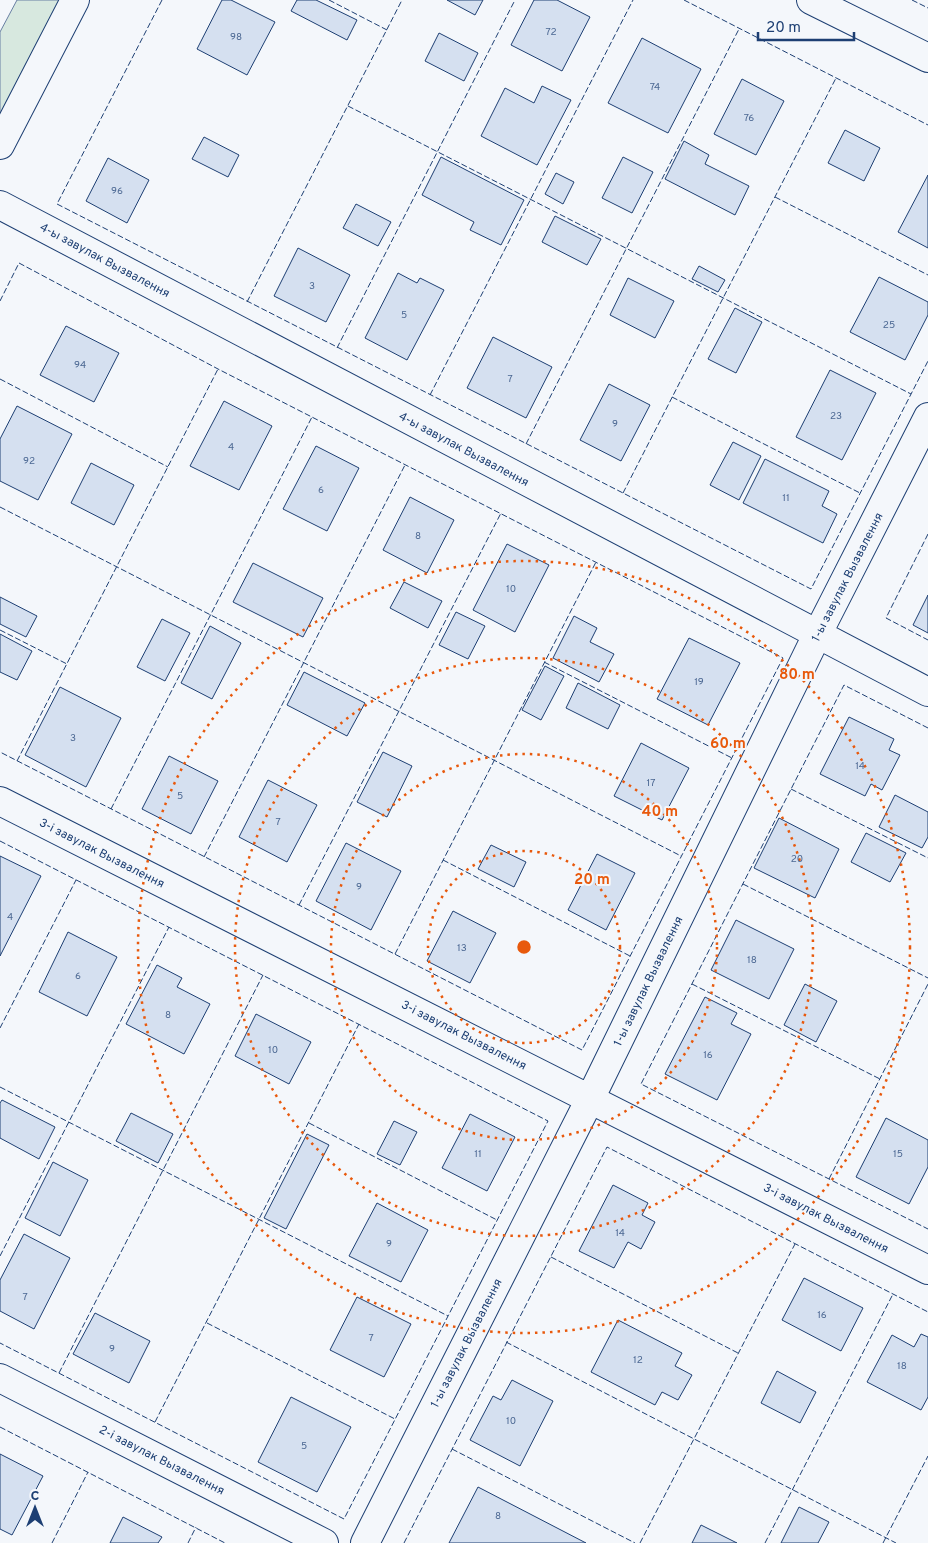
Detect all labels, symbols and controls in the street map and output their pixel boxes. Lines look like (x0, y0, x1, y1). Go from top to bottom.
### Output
scale bar (758, 10, 854, 42)
text: 20 m (766, 19, 801, 38)
house number: 72 (545, 26, 557, 39)
house number: 98 (230, 31, 242, 44)
house number: 74 (650, 81, 660, 94)
house number: 76 (744, 112, 754, 125)
house number: 96 (111, 185, 123, 198)
street label: 4-ы завулак Вызвалення (37, 220, 172, 302)
house number: 3 (309, 280, 315, 293)
house number: 5 (401, 309, 407, 322)
house number: 25 (883, 319, 895, 332)
house number: 94 (74, 359, 86, 372)
house number: 7 (507, 373, 513, 386)
street label: 4-ы завулак Вызвалення (396, 409, 531, 491)
house number: 23 (830, 410, 842, 423)
house number: 9 (612, 418, 618, 431)
house number: 4 (228, 441, 234, 454)
house number: 92 (23, 455, 35, 468)
house number: 6 (318, 484, 324, 497)
house number: 11 (782, 492, 790, 505)
street label: 1-ы завулак Вызвалення (808, 510, 887, 645)
house number: 8 (415, 530, 421, 543)
house number: 10 (506, 583, 516, 596)
text: 80 m (779, 666, 815, 685)
house number: 19 (694, 676, 704, 689)
house number: 3 (70, 732, 76, 745)
text: 60 m (710, 735, 746, 754)
house number: 14 (855, 760, 865, 773)
house number: 17 (647, 777, 655, 790)
house number: 5 (177, 790, 183, 803)
text: 40 m (642, 803, 678, 822)
street label: 3-і завулак Вызвалення (36, 815, 167, 893)
house number: 7 (275, 816, 281, 829)
house number: 20 (791, 853, 803, 866)
text: 20 m (574, 871, 610, 890)
house number: 9 (356, 881, 362, 894)
house number: 4 (7, 911, 13, 924)
street label: 1-ы завулак Вызвалення (610, 914, 687, 1049)
centre of rings (515, 938, 533, 956)
house number: 13 (457, 942, 467, 955)
house number: 18 (747, 954, 757, 967)
house number: 6 (75, 970, 81, 983)
street label: 3-і завулак Вызвалення (398, 997, 529, 1075)
house number: 8 (165, 1009, 171, 1022)
house number: 10 (268, 1044, 278, 1057)
house number: 16 (703, 1049, 713, 1062)
house number: 11 (474, 1148, 482, 1161)
house number: 15 (893, 1148, 903, 1161)
street label: 3-і завулак Вызвалення (760, 1180, 891, 1258)
house number: 14 (615, 1227, 625, 1240)
house number: 9 (386, 1238, 392, 1251)
street label: 1-ы завулак Вызвалення (427, 1276, 506, 1411)
house number: 7 (22, 1291, 28, 1304)
house number: 16 (817, 1309, 827, 1322)
house number: 7 (368, 1332, 374, 1345)
house number: 9 (109, 1343, 115, 1356)
house number: 12 (633, 1354, 643, 1367)
house number: 18 (897, 1360, 907, 1373)
house number: 10 (506, 1415, 516, 1428)
street label: 2-і завулак Вызвалення (96, 1422, 227, 1500)
house number: 5 (301, 1440, 307, 1453)
north arrow (10, 1483, 60, 1533)
text: С (31, 1488, 40, 1505)
house number: 8 (495, 1510, 501, 1523)

